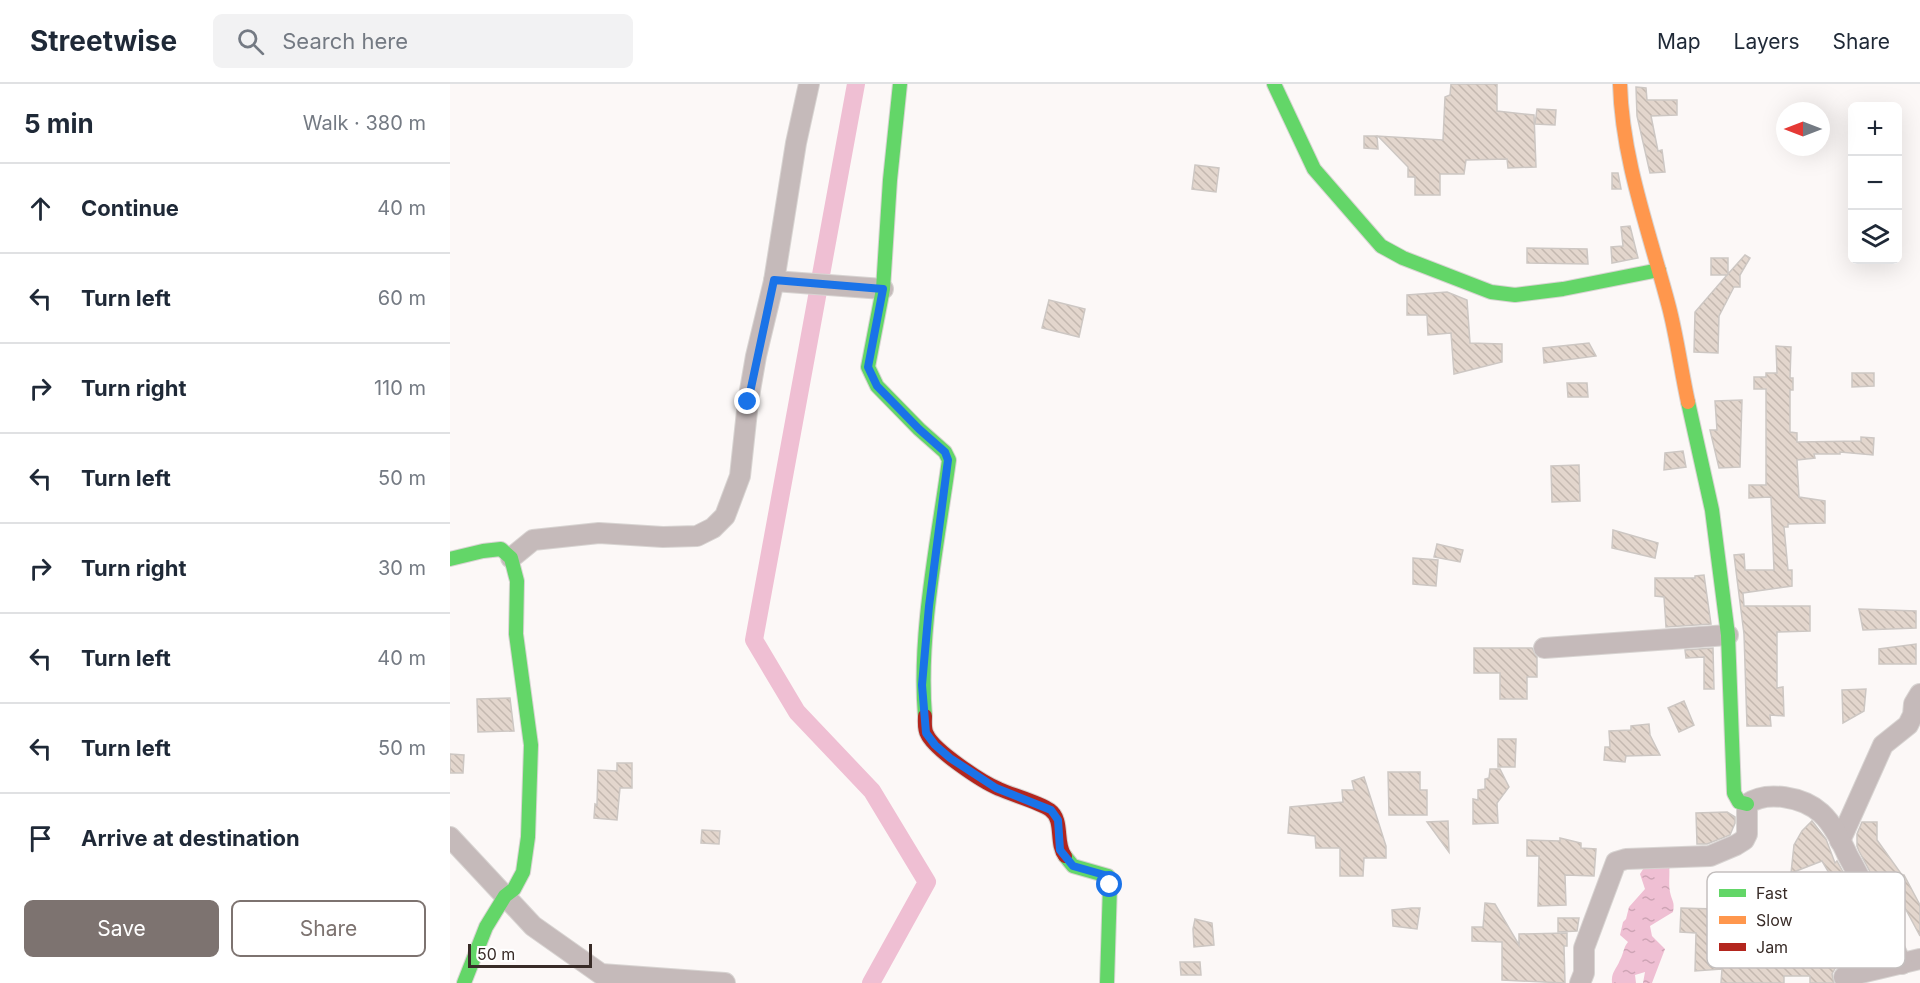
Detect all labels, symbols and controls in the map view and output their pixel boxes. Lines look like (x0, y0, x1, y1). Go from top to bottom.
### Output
search box (213, 14, 633, 68)
text: Streetwise (30, 24, 177, 58)
icon: search (234, 25, 267, 58)
text: Search here (282, 28, 408, 54)
text: Map (1657, 29, 1701, 54)
text: Layers (1734, 29, 1800, 54)
text: Share (1833, 29, 1890, 54)
north arrow (1776, 102, 1830, 156)
map controls (1848, 102, 1902, 264)
button: + (1848, 102, 1902, 156)
text: 5 min (24, 108, 94, 139)
text: Walk · 380 m (303, 111, 426, 135)
button: − (1848, 156, 1902, 210)
icon: ahead (24, 192, 57, 225)
text: Continue (81, 195, 179, 221)
text: 40 m (377, 196, 426, 220)
button: layers (1848, 210, 1902, 264)
icon: left (24, 282, 57, 315)
text: Turn left (81, 285, 171, 311)
text: 60 m (378, 286, 426, 310)
icon: right (24, 372, 57, 405)
text: Turn right (81, 375, 187, 401)
text: 110 m (374, 376, 426, 400)
route end (734, 388, 760, 414)
icon: left (24, 462, 57, 495)
text: Turn left (81, 465, 171, 491)
text: 50 m (378, 466, 426, 490)
icon: right (24, 552, 57, 585)
text: Turn right (81, 555, 187, 581)
text: 30 m (378, 556, 426, 580)
icon: left (24, 642, 57, 675)
text: Turn left (81, 645, 171, 671)
text: 40 m (377, 646, 426, 670)
icon: left (24, 732, 57, 765)
text: Turn left (81, 735, 171, 761)
text: 50 m (378, 736, 426, 760)
icon: arrive (24, 822, 57, 855)
text: Arrive at destination (81, 825, 300, 851)
route start (1096, 871, 1122, 897)
legend (1707, 872, 1905, 968)
text: Fast (1756, 883, 1788, 903)
button: Save (24, 900, 219, 957)
button: Share (231, 900, 426, 957)
text: Slow (1756, 910, 1793, 930)
text: Jam (1756, 937, 1788, 957)
scale bar (468, 941, 592, 968)
text: 50 m (477, 944, 515, 964)

